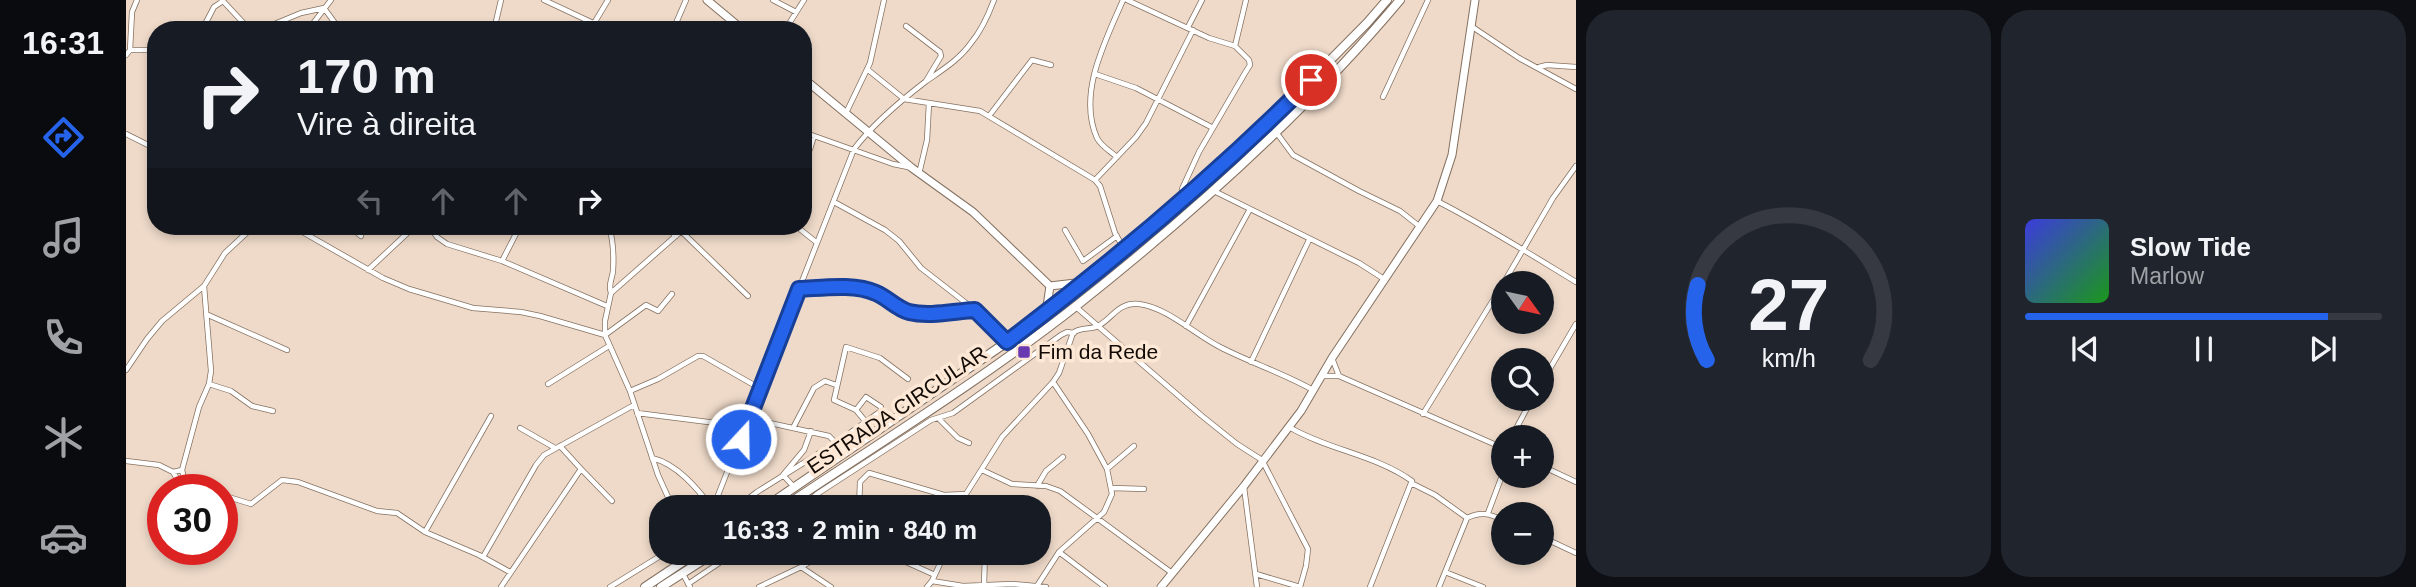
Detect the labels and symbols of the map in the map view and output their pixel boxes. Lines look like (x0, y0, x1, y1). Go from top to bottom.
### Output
pin (1281, 50, 1341, 110)
north arrow (1491, 271, 1554, 334)
place label: Fim da Rede (1038, 340, 1158, 363)
street label: ESTRADA CIRCULAR (803, 341, 991, 478)
marker: Fim da Rede (1016, 344, 1032, 360)
position arrow (704, 402, 778, 476)
speed limit sign: 30 (147, 474, 238, 565)

